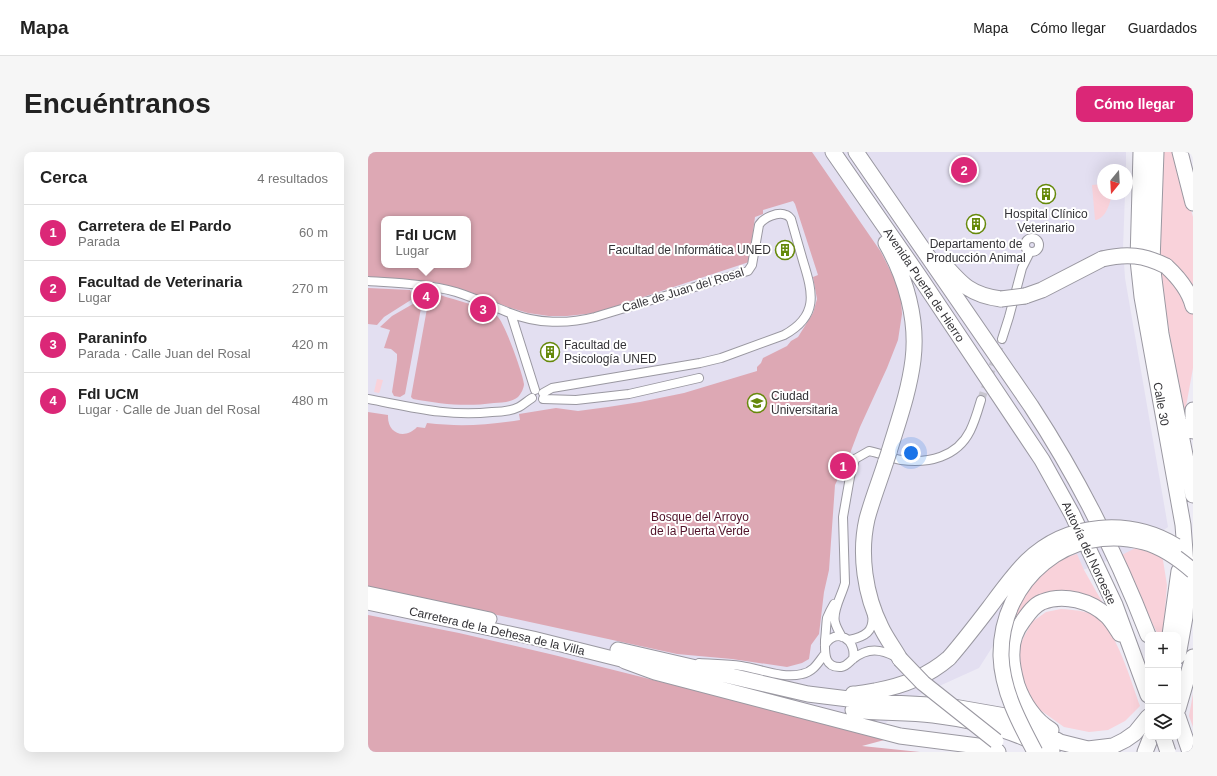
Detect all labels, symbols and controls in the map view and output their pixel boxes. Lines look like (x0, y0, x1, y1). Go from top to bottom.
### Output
text: Mapa (20, 17, 69, 38)
text: Mapa (973, 20, 1008, 36)
text: Cómo llegar (1030, 20, 1106, 36)
text: Guardados (1128, 20, 1197, 36)
button: Cómo llegar (1076, 86, 1193, 122)
text: Encuéntranos (24, 88, 211, 119)
pin: 2 (951, 155, 977, 185)
north arrow (1097, 164, 1133, 200)
text: Cerca (40, 168, 87, 187)
text: 4 resultados (257, 171, 328, 186)
building icon: Hospital Clínico Veterinario (1035, 183, 1057, 205)
place label: Hospital Clínico Veterinario (1004, 207, 1088, 235)
building icon: Departamento de Producción Animal (965, 213, 987, 235)
popup (381, 216, 471, 268)
text: Carretera de El Pardo (78, 217, 231, 234)
text: 1 (49, 225, 57, 240)
text: 60 m (299, 225, 328, 240)
street label: Avenida Puerta de Hierro (881, 225, 968, 345)
text: FdI UCM (396, 226, 456, 243)
text: Parada (78, 234, 120, 249)
place label: Departamento de Producción Animal (926, 237, 1026, 265)
building icon: Facultad de Informática UNED (774, 239, 796, 261)
text: Lugar (396, 243, 429, 258)
place label: Facultad de Informática UNED (608, 243, 771, 257)
street label: Calle de Juan del Rosal (620, 265, 746, 315)
text: Facultad de Veterinaria (78, 273, 242, 290)
text: 2 (49, 281, 57, 296)
text: 270 m (292, 281, 328, 296)
pin: 4 (413, 281, 439, 311)
text: Lugar (78, 290, 111, 305)
pin: 3 (470, 294, 496, 324)
text: Paraninfo (78, 329, 147, 346)
text: 3 (49, 337, 57, 352)
text: 420 m (292, 337, 328, 352)
place label: Facultad de Psicología UNED (564, 338, 657, 366)
building icon: Facultad de Psicología UNED (539, 341, 561, 363)
text: Parada · Calle Juan del Rosal (78, 346, 251, 361)
street label: Calle 30 (1150, 381, 1172, 427)
text: FdI UCM (78, 385, 139, 402)
place label: Ciudad Universitaria (771, 389, 838, 417)
school or university icon: Ciudad Universitaria (746, 392, 768, 414)
text: 4 (49, 393, 57, 408)
text: 480 m (292, 393, 328, 408)
text: Lugar · Calle de Juan del Rosal (78, 402, 260, 417)
your location (901, 443, 921, 463)
pin: 1 (830, 451, 856, 481)
street label: Autovía del Noroeste (1059, 499, 1119, 607)
park label: Bosque del Arroyo de la Puerta Verde (650, 510, 750, 538)
street label: Carretera de la Dehesa de la Villa (408, 604, 587, 658)
map controls (1145, 632, 1181, 740)
button: + (1145, 632, 1181, 668)
button: − (1145, 668, 1181, 704)
button: layers (1145, 704, 1181, 740)

